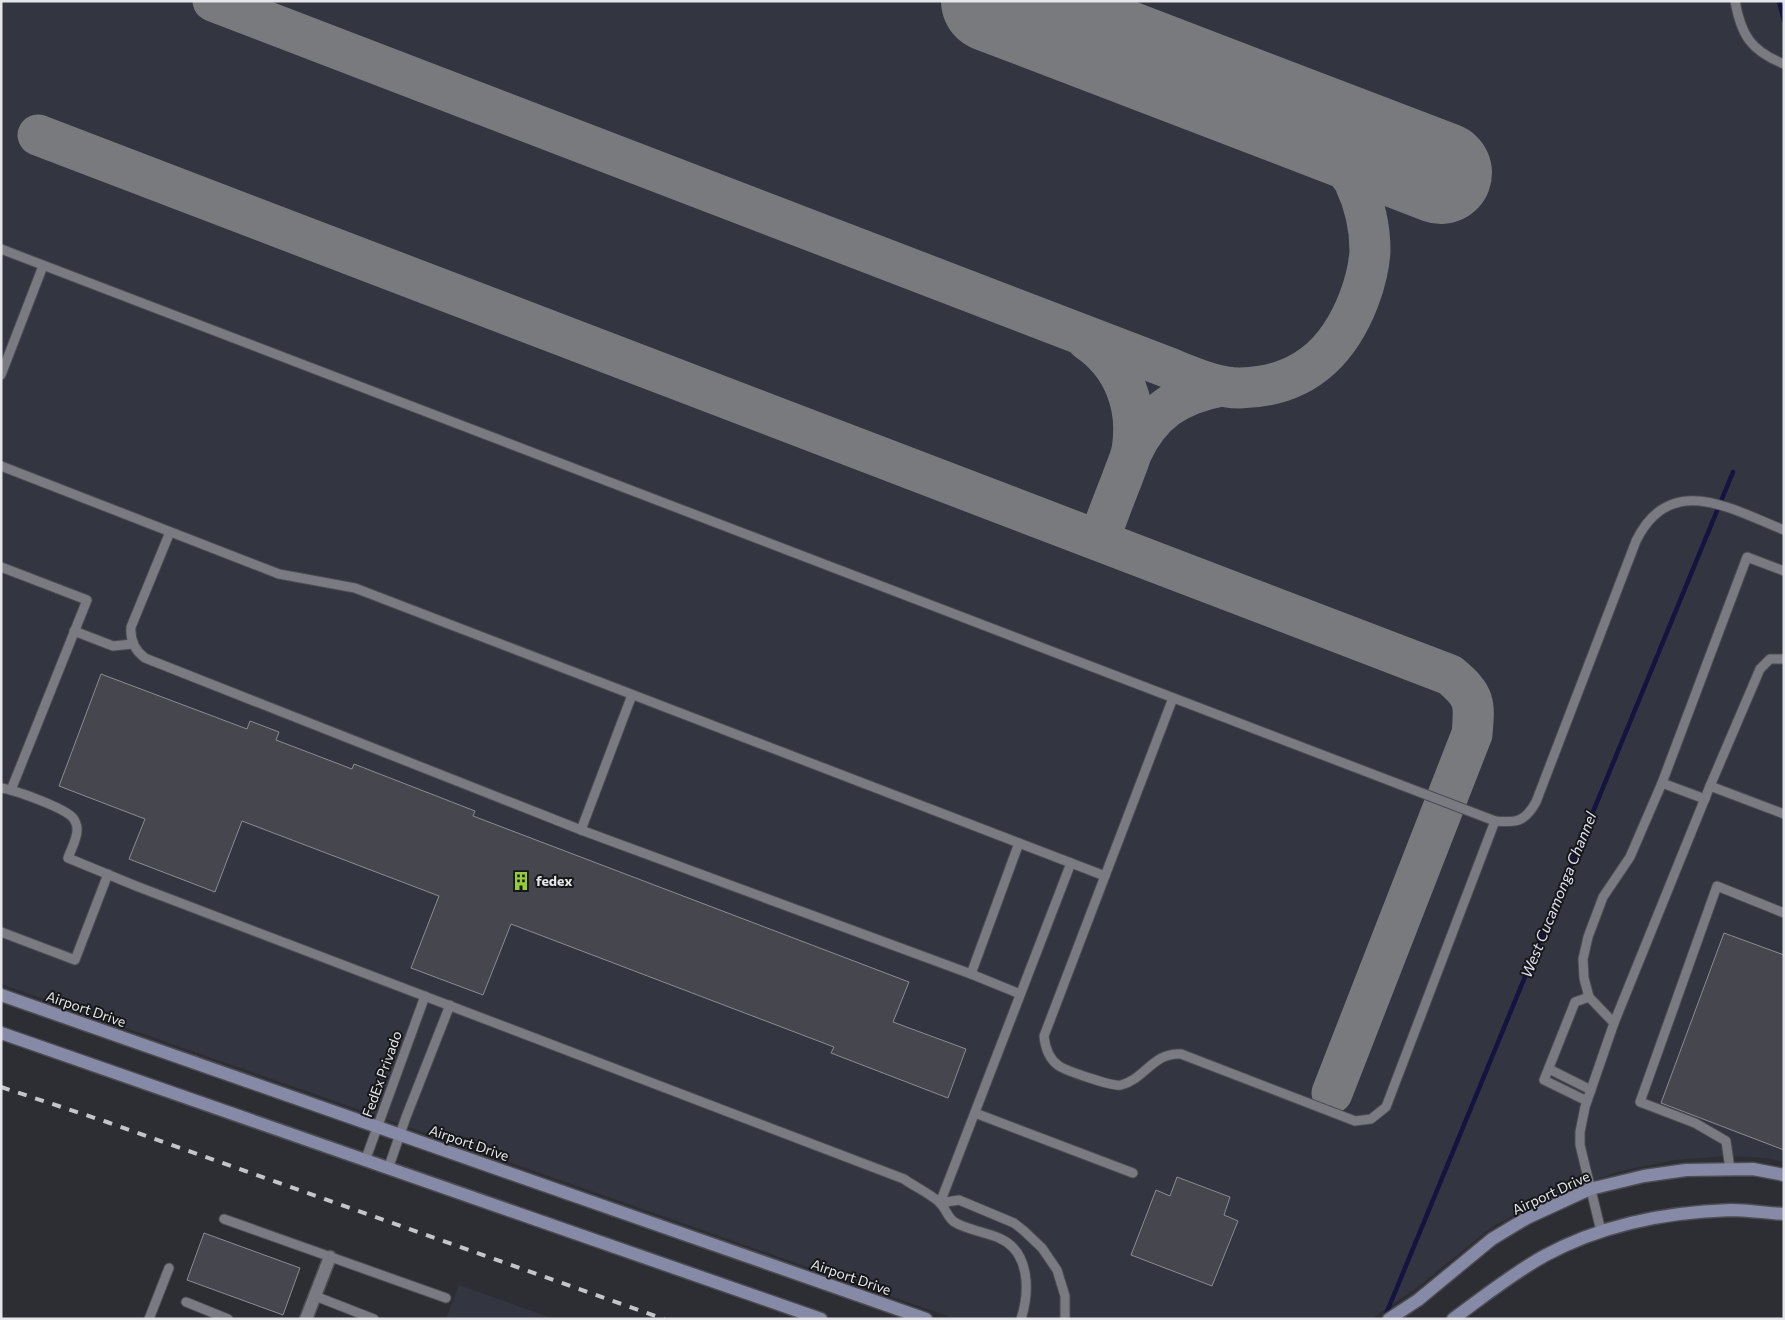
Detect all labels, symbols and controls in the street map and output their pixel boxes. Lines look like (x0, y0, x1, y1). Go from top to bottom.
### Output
water label: West Cucamonga Channel (1517, 808, 1600, 980)
building icon: fedex (510, 870, 532, 892)
place label: fedex (536, 872, 572, 889)
street label: Airport Drive (44, 987, 128, 1030)
street label: FedEx Privado (358, 1028, 405, 1119)
street label: Airport Drive (427, 1121, 511, 1164)
street label: Airport Drive (1509, 1167, 1592, 1218)
street label: Airport Drive (809, 1255, 893, 1298)

